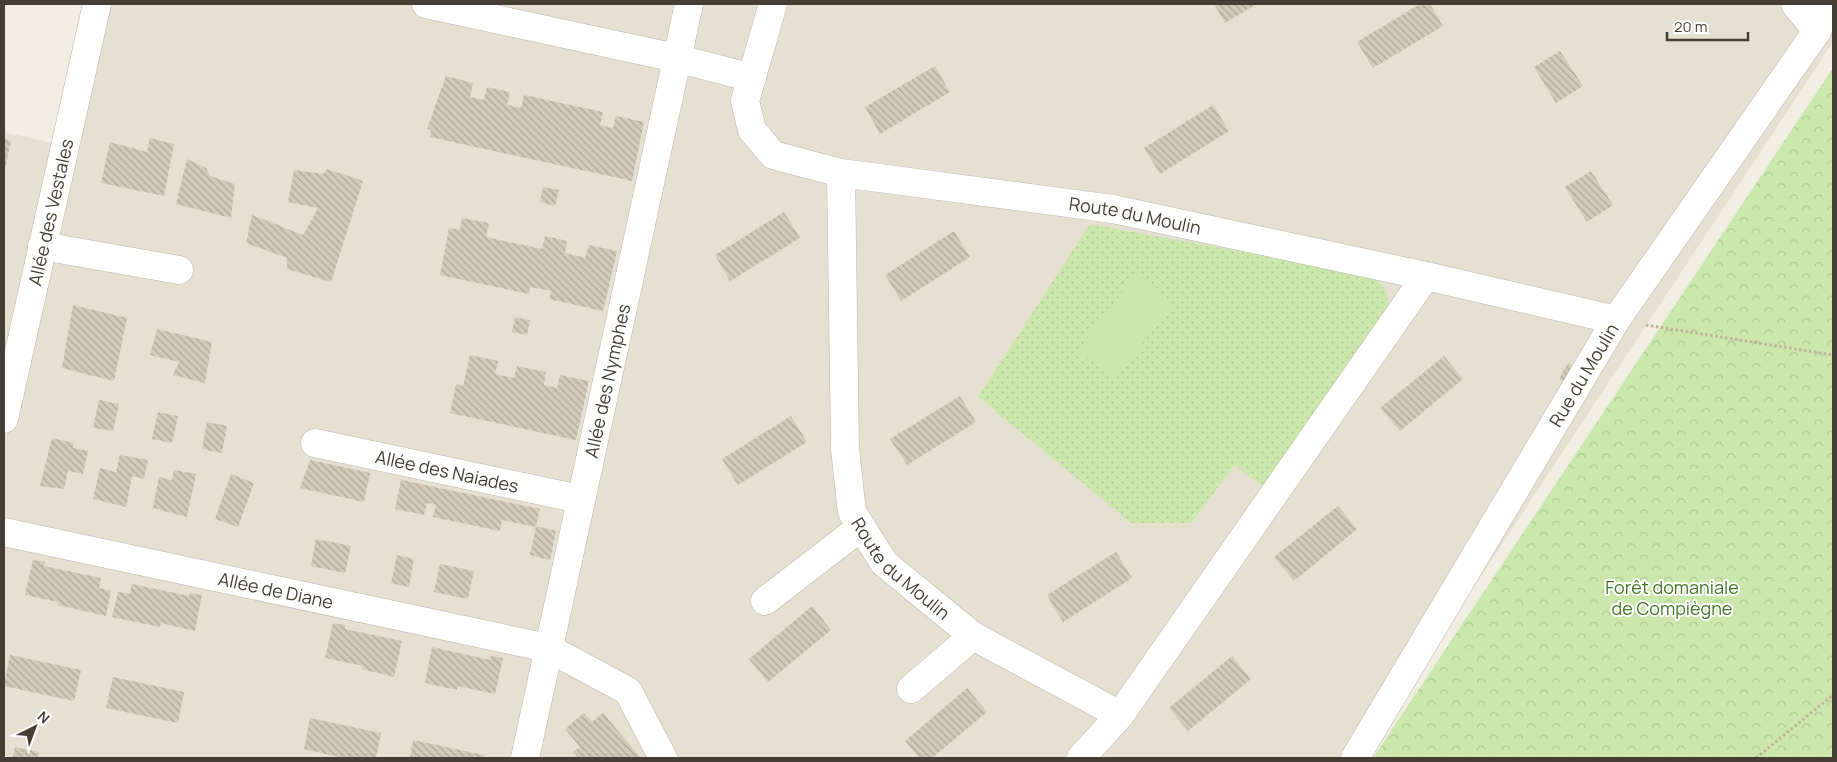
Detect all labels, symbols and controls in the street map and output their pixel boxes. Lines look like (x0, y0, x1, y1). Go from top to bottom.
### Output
scale bar (1667, 10, 1748, 42)
text: 20 m (1674, 16, 1707, 37)
street label: Allée des Vestales (22, 136, 78, 288)
street label: Route du Moulin (1067, 191, 1204, 240)
street label: Allée des Nymphes (579, 301, 635, 460)
street label: Rue du Moulin (1543, 319, 1624, 431)
street label: Allée des Naiades (373, 444, 521, 498)
street label: Route du Moulin (846, 513, 955, 625)
street label: Allée de Diane (216, 566, 335, 614)
park label: Forêt domaniale de Compiègne (1605, 575, 1739, 620)
north arrow (10, 702, 60, 752)
text: N (34, 707, 54, 727)

